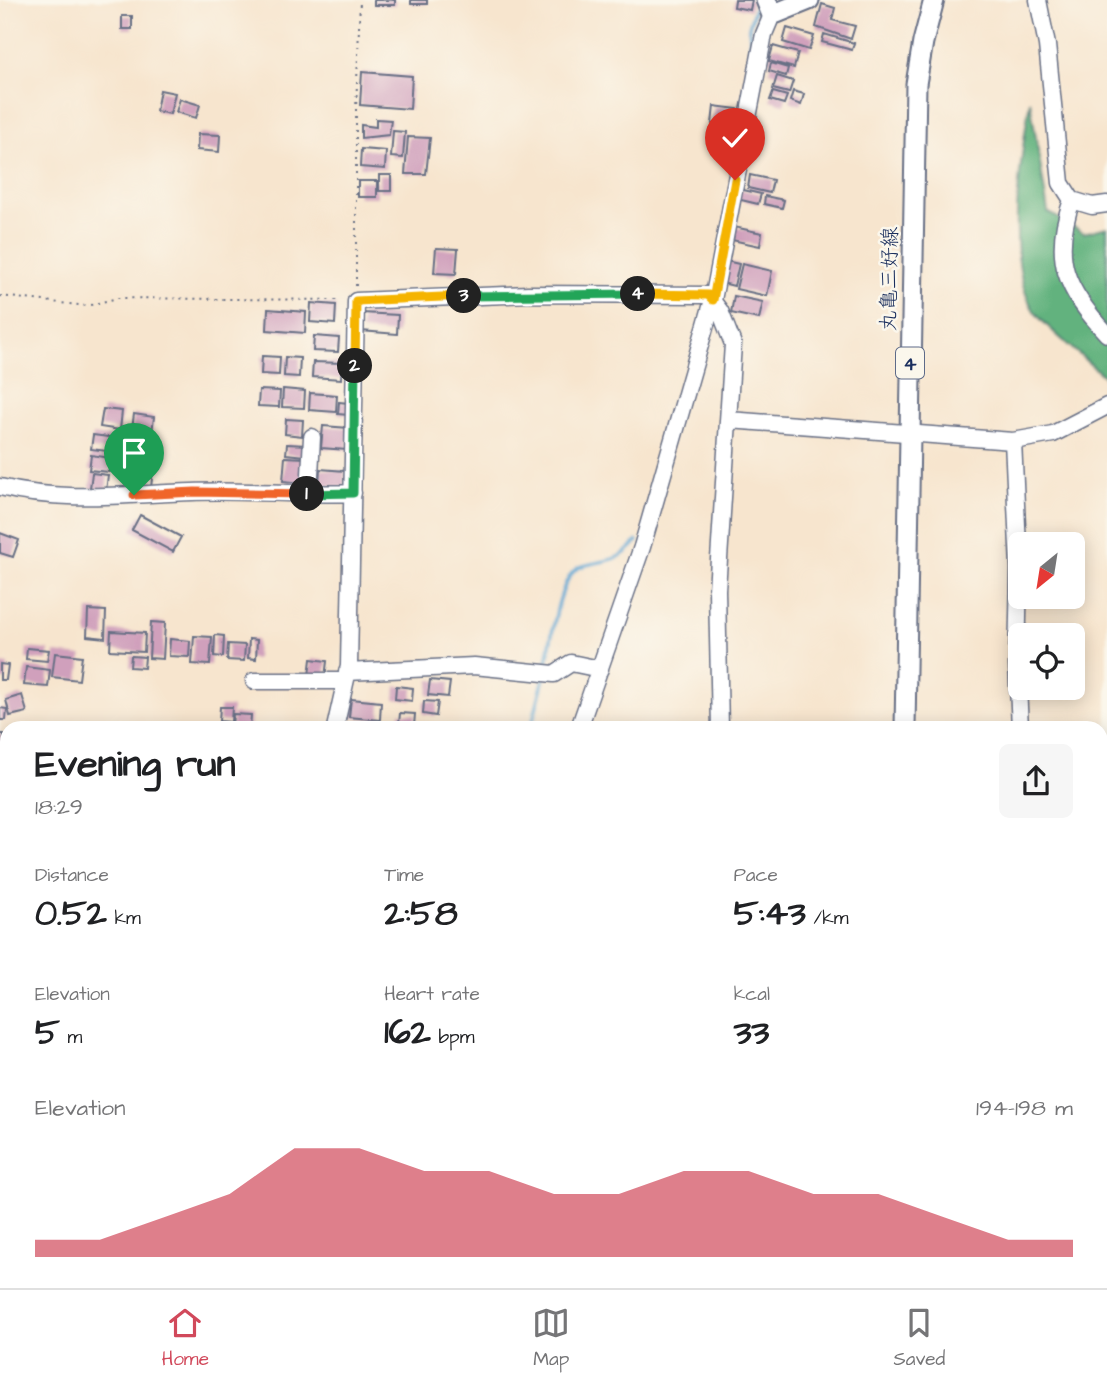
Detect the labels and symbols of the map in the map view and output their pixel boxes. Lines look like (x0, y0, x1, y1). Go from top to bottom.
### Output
pin (705, 108, 765, 180)
street label: 丸亀三好線 (874, 226, 905, 332)
pin: 4 (620, 276, 656, 312)
pin: 3 (447, 278, 482, 314)
pin: 2 (338, 348, 372, 384)
road number: 4 (896, 348, 924, 378)
pin (104, 423, 164, 495)
pin: 1 (290, 476, 324, 512)
north arrow (1008, 532, 1085, 609)

